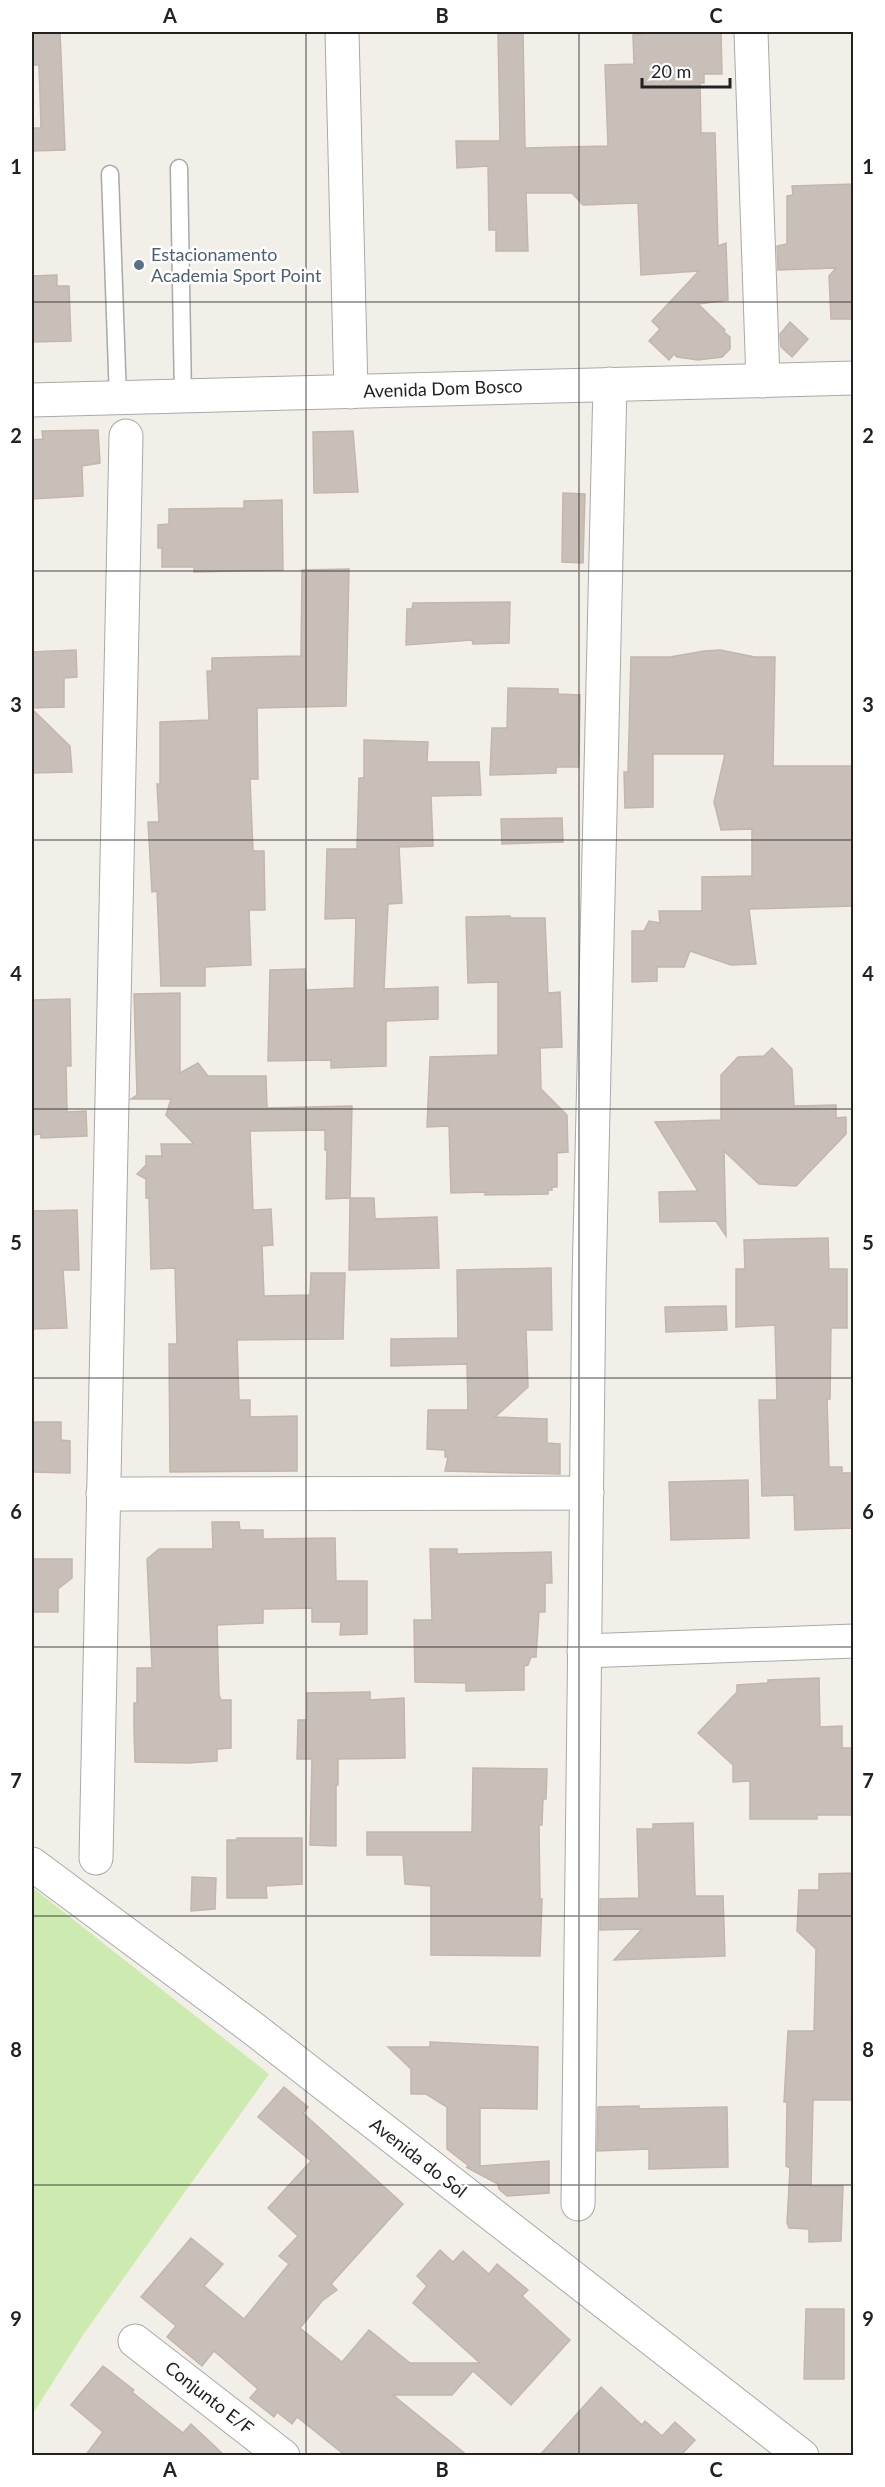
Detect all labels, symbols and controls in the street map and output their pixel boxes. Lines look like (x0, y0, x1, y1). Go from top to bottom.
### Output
text: A (162, 3, 177, 27)
text: B (435, 3, 449, 27)
text: C (709, 3, 723, 27)
scale bar (642, 51, 730, 89)
text: 20 m (651, 60, 691, 82)
text: 1 (10, 154, 22, 178)
text: 1 (862, 154, 874, 178)
place label: Estacionamento Academia Sport Point (151, 243, 322, 286)
marker: Estacionamento Academia Sport Point (132, 258, 146, 272)
street label: Avenida Dom Bosco (363, 374, 523, 402)
text: 2 (10, 423, 22, 447)
text: 2 (862, 423, 874, 447)
text: 3 (10, 692, 22, 716)
text: 3 (862, 692, 874, 716)
text: 4 (10, 961, 22, 985)
text: 4 (862, 961, 874, 985)
text: 5 (10, 1230, 22, 1254)
text: 5 (862, 1230, 874, 1254)
text: 6 (10, 1499, 22, 1523)
text: 6 (862, 1499, 874, 1523)
text: 7 (10, 1768, 22, 1792)
text: 7 (862, 1768, 874, 1792)
text: 8 (10, 2037, 22, 2061)
text: 8 (862, 2037, 874, 2061)
street label: Avenida do Sol (366, 2113, 472, 2202)
text: 9 (10, 2306, 22, 2330)
text: 9 (862, 2306, 874, 2330)
street label: Conjunto E/F (161, 2356, 258, 2439)
text: A (162, 2457, 177, 2481)
text: B (435, 2457, 449, 2481)
text: C (709, 2457, 723, 2481)

